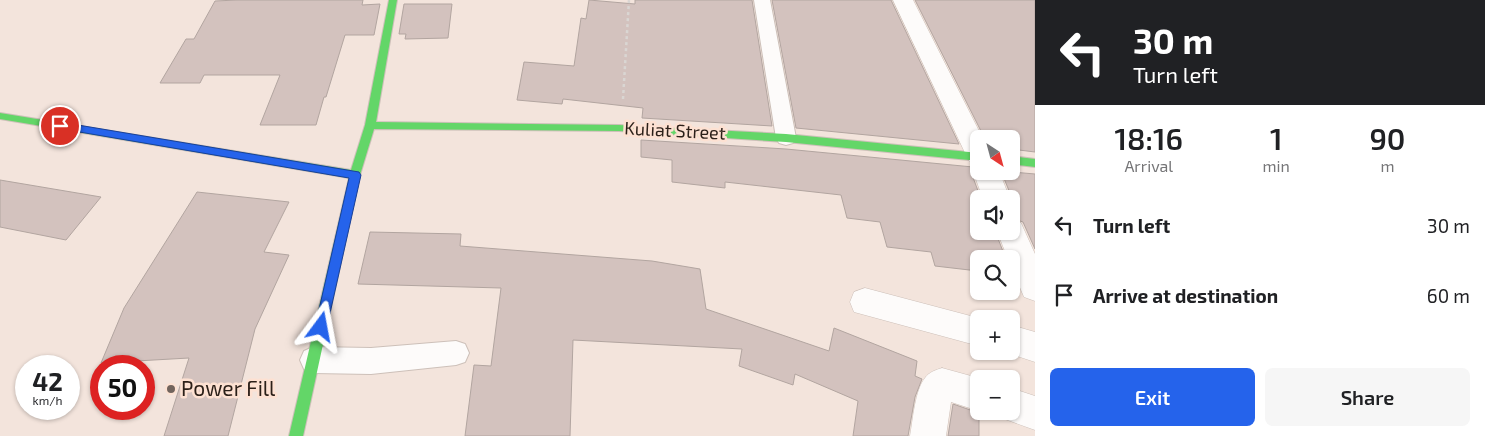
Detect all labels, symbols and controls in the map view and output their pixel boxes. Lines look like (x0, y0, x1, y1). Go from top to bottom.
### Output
text: 30 m (1133, 19, 1213, 61)
icon: left (1050, 20, 1115, 85)
text: Turn left (1133, 61, 1218, 87)
pin (39, 105, 81, 147)
icon: arrive (46, 112, 74, 140)
street label: Kuliat Street (624, 116, 726, 144)
text: 18:16 (1115, 120, 1183, 156)
text: 1 (1270, 120, 1282, 156)
text: 90 (1369, 120, 1405, 156)
north arrow (970, 130, 1020, 180)
map controls (970, 130, 1020, 420)
text: Arrival (1124, 156, 1173, 175)
text: min (1263, 156, 1290, 175)
text: m (1380, 156, 1394, 175)
button: sound (970, 190, 1020, 240)
icon: left (1050, 211, 1078, 239)
text: Turn left (1093, 214, 1170, 237)
text: 30 m (1427, 214, 1470, 237)
button: search (970, 250, 1020, 300)
icon: arrive (1050, 281, 1078, 309)
text: Arrive at destination (1093, 284, 1278, 307)
text: 60 m (1427, 284, 1470, 307)
position arrow (294, 300, 346, 352)
button: + (970, 310, 1020, 360)
speed limit sign: 50 (90, 355, 155, 420)
text: 42 (32, 366, 63, 396)
button: Exit (1050, 368, 1255, 426)
button: Share (1265, 368, 1470, 426)
button: − (970, 370, 1020, 420)
place label: Power Fill (181, 375, 276, 400)
marker: Power Fill (165, 383, 177, 395)
text: km/h (33, 393, 62, 407)

